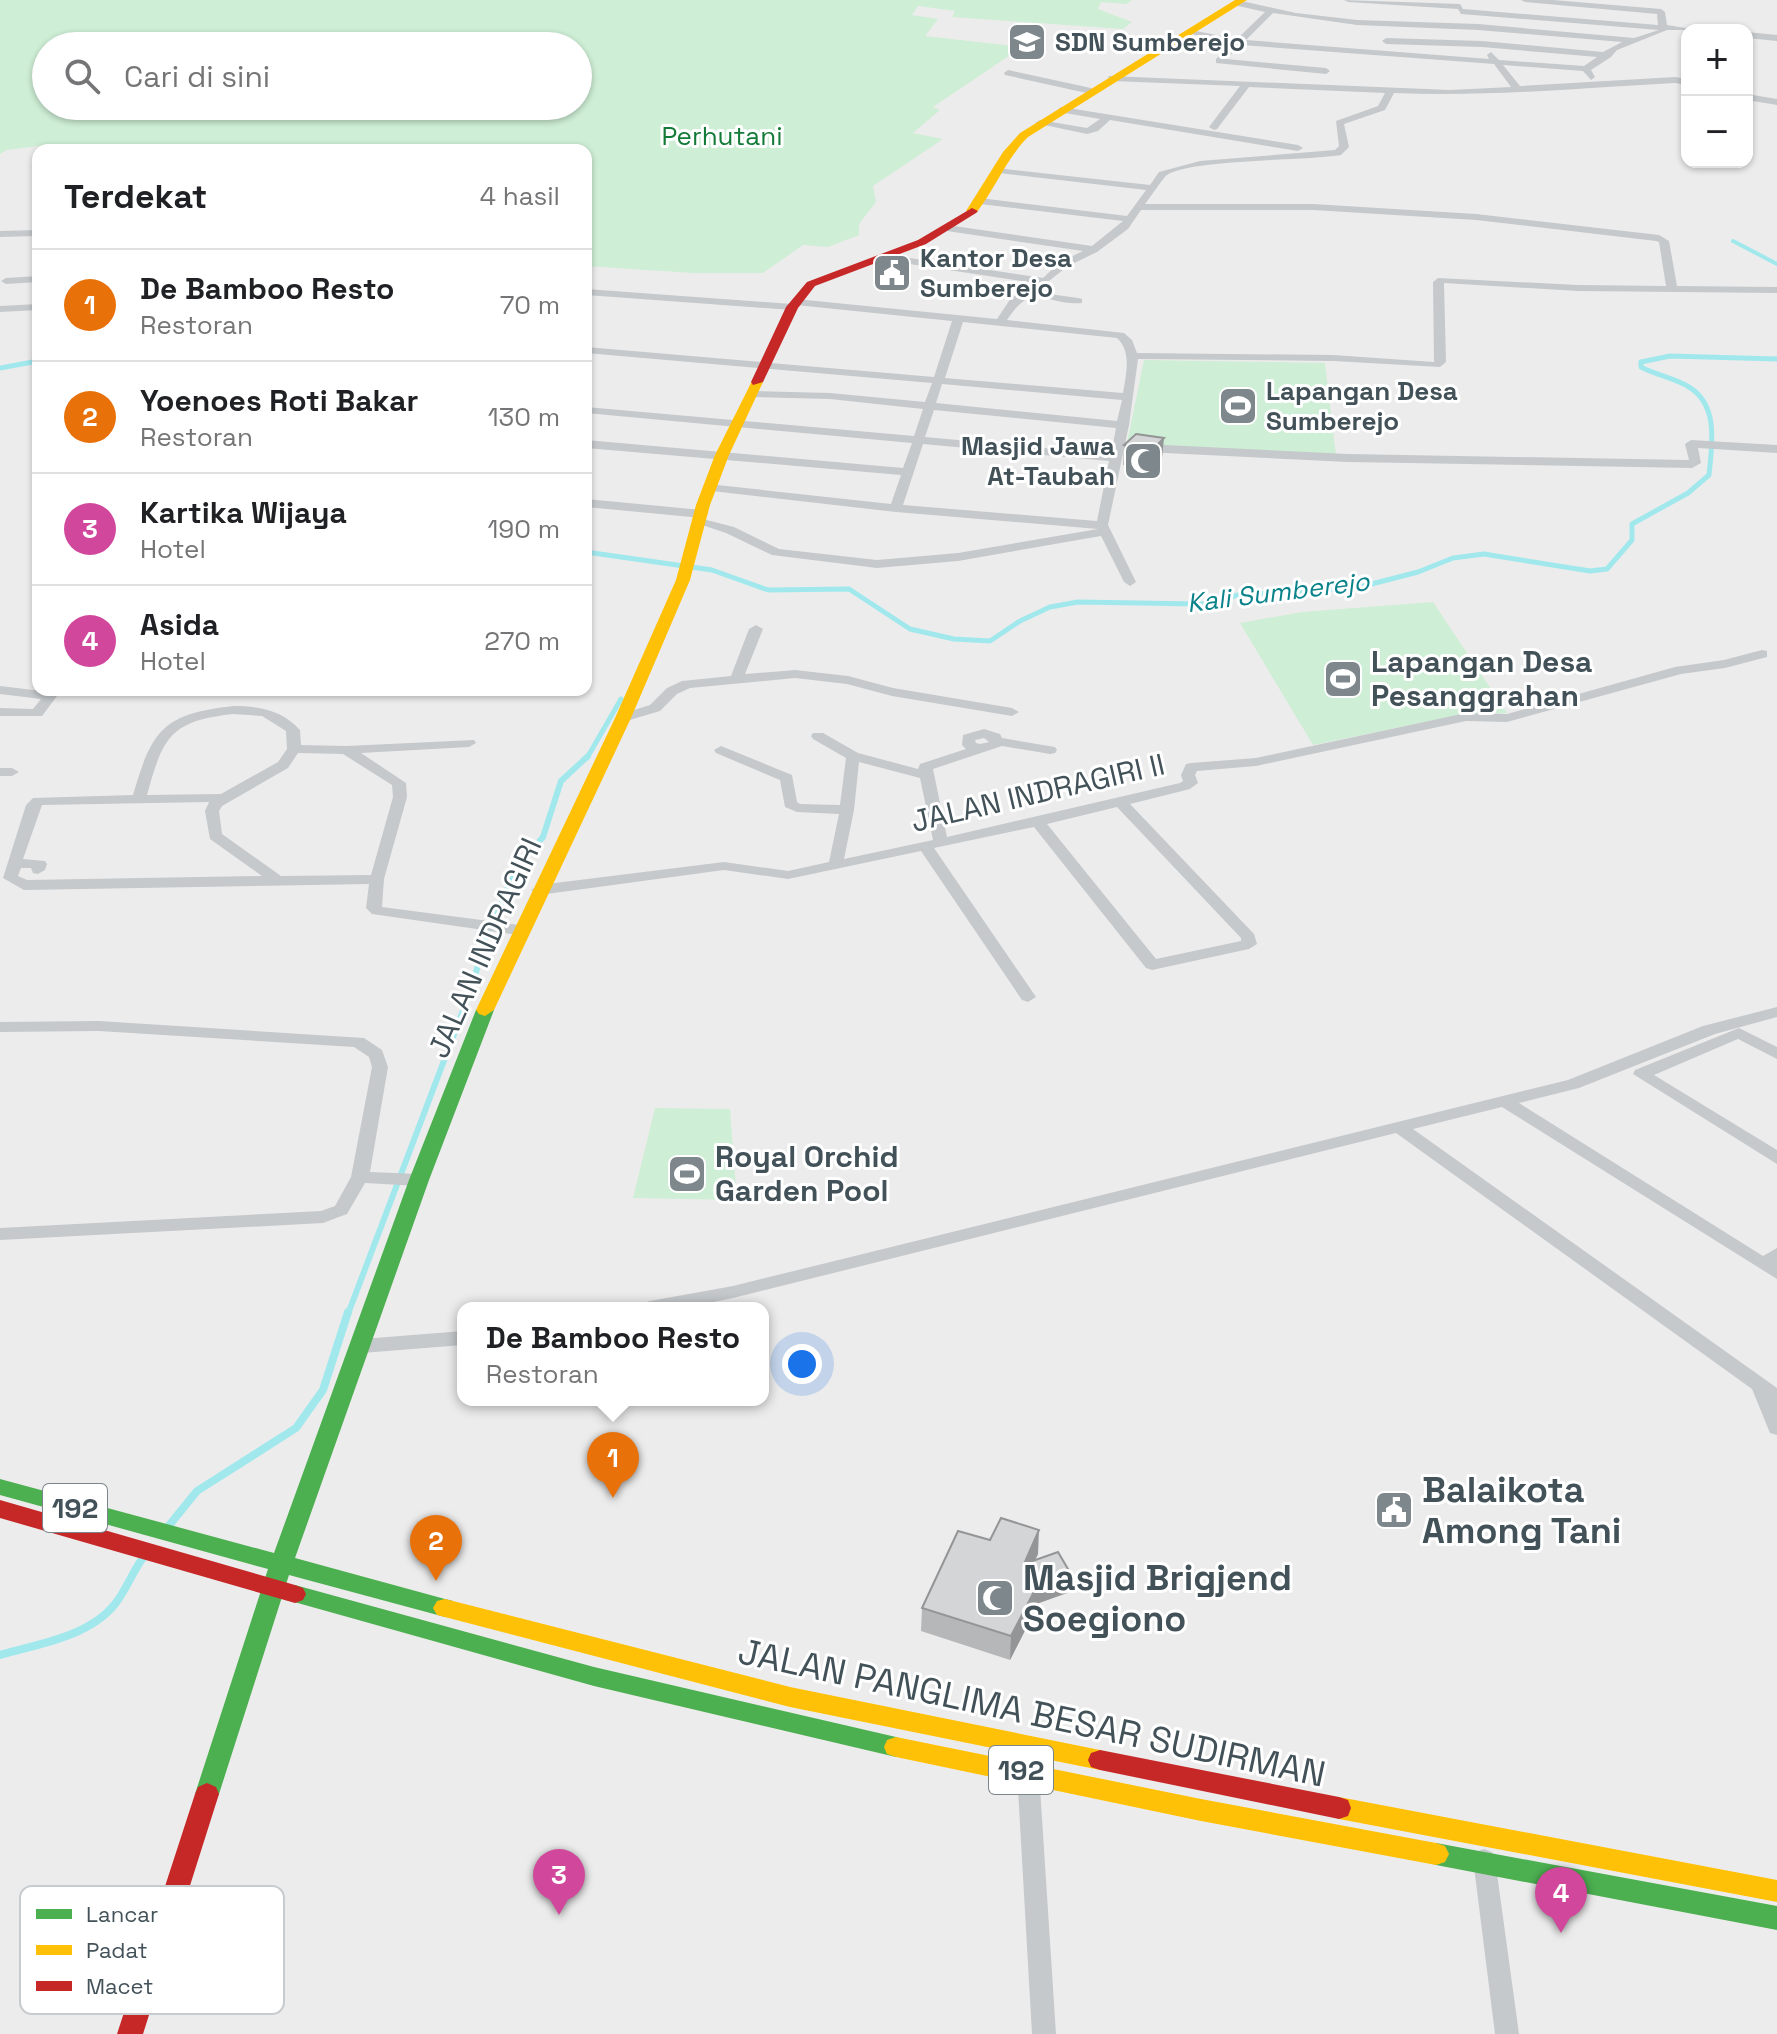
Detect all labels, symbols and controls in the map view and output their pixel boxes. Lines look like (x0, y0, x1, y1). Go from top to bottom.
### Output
school or university icon: SDN Sumberejo (1006, 21, 1048, 63)
map controls (1681, 24, 1753, 168)
button: + (1681, 24, 1753, 96)
place label: SDN Sumberejo (1055, 25, 1245, 59)
search box (32, 32, 592, 120)
icon: search (60, 54, 104, 98)
text: Cari di sini (124, 57, 270, 96)
button: − (1681, 96, 1753, 168)
park label: Perhutani (661, 119, 783, 153)
text: Terdekat (64, 175, 207, 218)
text: 4 hasil (480, 179, 560, 213)
place label: Kantor Desa Sumberejo (920, 241, 1072, 305)
public building icon: Kantor Desa Sumberejo (871, 252, 913, 294)
text: De Bamboo Resto (140, 269, 394, 308)
text: 1 (84, 288, 96, 322)
text: 70 m (500, 288, 560, 322)
text: Restoran (140, 308, 253, 342)
place label: Lapangan Desa Sumberejo (1266, 374, 1458, 438)
text: Yoenoes Roti Bakar (140, 381, 418, 420)
sports icon: Lapangan Desa Sumberejo (1217, 385, 1259, 427)
text: 2 (82, 400, 98, 434)
text: 130 m (488, 400, 560, 434)
text: Restoran (140, 420, 253, 454)
place label: Masjid Jawa At-Taubah (961, 429, 1115, 493)
mosque icon: Masjid Jawa At-Taubah (1122, 440, 1164, 482)
text: Kartika Wijaya (140, 493, 347, 532)
text: 3 (82, 512, 98, 546)
text: 190 m (488, 512, 560, 546)
text: Hotel (140, 532, 206, 566)
water label: Kali Sumberejo (1185, 564, 1372, 620)
text: Asida (140, 605, 219, 644)
text: 4 (82, 624, 98, 658)
text: 270 m (484, 624, 560, 658)
place label: Lapangan Desa Pesanggrahan (1371, 642, 1592, 715)
text: Hotel (140, 644, 206, 678)
sports icon: Lapangan Desa Pesanggrahan (1322, 658, 1364, 700)
street label: JALAN INDRAGIRI II (907, 744, 1169, 841)
street label: JALAN INDRAGIRI (419, 832, 551, 1064)
place label: Royal Orchid Garden Pool (715, 1137, 899, 1210)
sports icon: Royal Orchid Garden Pool (666, 1153, 708, 1195)
popup (457, 1302, 769, 1406)
text: De Bamboo Resto (486, 1318, 740, 1357)
your location (782, 1344, 822, 1384)
text: Restoran (486, 1357, 599, 1391)
pin: 1 (587, 1432, 639, 1498)
place label: Balaikota Among Tani (1422, 1467, 1621, 1554)
road number: 192 (43, 1484, 107, 1532)
public building icon: Balaikota Among Tani (1373, 1489, 1415, 1531)
pin: 2 (410, 1515, 462, 1581)
place label: Masjid Brigjend Soegiono (1023, 1555, 1292, 1642)
mosque icon: Masjid Brigjend Soegiono (974, 1577, 1016, 1619)
street label: JALAN PANGLIMA BESAR SUDIRMAN (734, 1628, 1330, 1798)
road number: 192 (989, 1746, 1053, 1794)
pin: 3 (533, 1849, 585, 1915)
pin: 4 (1535, 1867, 1587, 1933)
legend (20, 1886, 284, 2014)
text: Lancar (86, 1900, 158, 1928)
text: Padat (86, 1936, 148, 1964)
text: Macet (86, 1972, 153, 2000)

